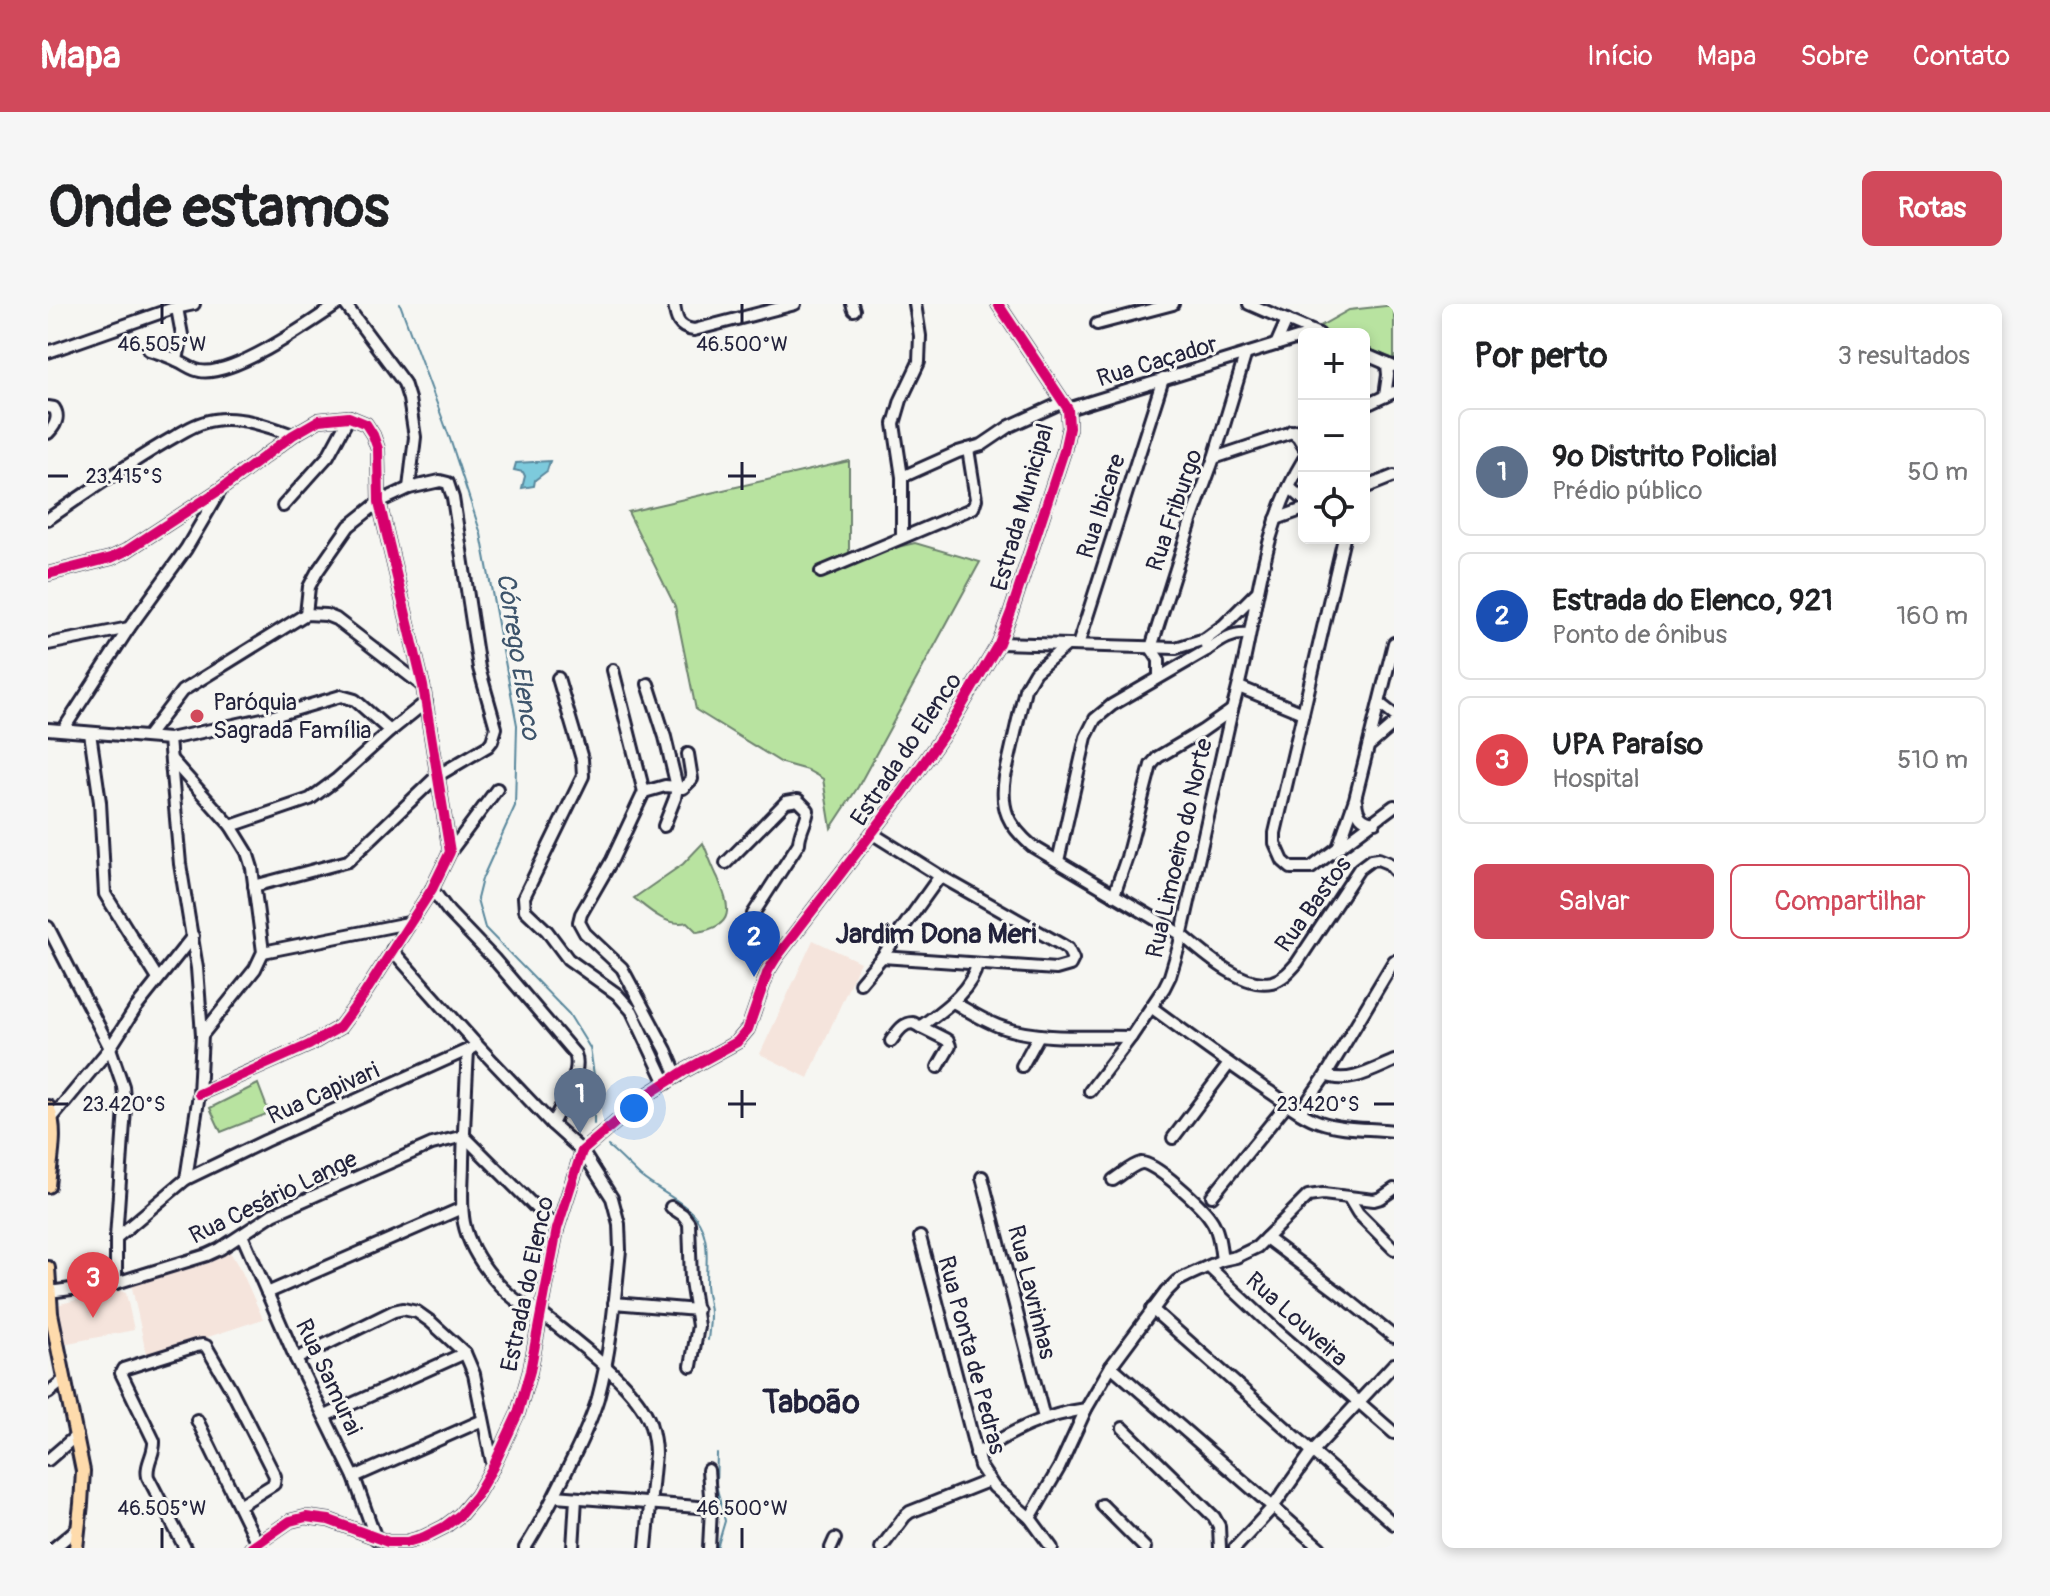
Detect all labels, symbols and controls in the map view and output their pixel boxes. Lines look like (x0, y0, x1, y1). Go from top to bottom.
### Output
text: Mapa (40, 32, 121, 80)
text: Início (1587, 39, 1653, 74)
text: Mapa (1697, 39, 1756, 74)
text: Sobre (1800, 39, 1869, 74)
text: Contato (1913, 39, 2010, 74)
button: Rotas (1862, 171, 2002, 246)
text: Onde estamos (48, 174, 389, 243)
map controls (1298, 328, 1370, 544)
button: + (1298, 328, 1370, 400)
street label: Rua Caçador (1093, 329, 1221, 394)
text: 46.505°W (118, 332, 206, 357)
text: 46.500°W (696, 332, 788, 357)
text: Por perto (1474, 335, 1607, 378)
text: 3 resultados (1838, 340, 1970, 372)
button: − (1298, 400, 1370, 472)
street label: Estrada Municipal (985, 420, 1060, 594)
text: 9º Distrito Policial (1552, 438, 1777, 475)
street label: Rua Friburgo (1140, 445, 1209, 575)
street label: Rua Ibicare (1071, 450, 1132, 562)
text: 1 (1497, 456, 1507, 488)
text: 50 m (1907, 456, 1968, 488)
text: 23.415°S (86, 464, 162, 489)
button: locate (1298, 472, 1370, 544)
text: Prédio público (1552, 475, 1702, 507)
water label: Córrego Elenco (489, 571, 547, 743)
text: Estrada do Elenco, 921 (1552, 582, 1833, 619)
text: 2 (1495, 600, 1509, 632)
text: 160 m (1896, 600, 1968, 632)
text: Ponto de ônibus (1552, 619, 1727, 651)
street label: Estrada do Elenco (845, 667, 968, 831)
place label: Paróquia Sagrada Família (213, 688, 371, 745)
marker: Paróquia Sagrada Família (188, 707, 206, 725)
text: UPA Paraíso (1552, 726, 1703, 763)
street label: Rua Limoeiro do Norte (1140, 735, 1219, 961)
text: 3 (1495, 744, 1509, 776)
text: 510 m (1897, 744, 1968, 776)
text: Hospital (1552, 763, 1640, 795)
street label: Rua Bastos (1269, 851, 1358, 958)
button: Salvar (1474, 864, 1714, 939)
button: Compartilhar (1730, 864, 1970, 939)
pin: 2 (728, 911, 780, 977)
district label: Jardim Dona Meri (835, 917, 1037, 952)
street label: Rua Capivari (263, 1056, 384, 1131)
pin: 1 (554, 1068, 606, 1134)
your location (614, 1088, 654, 1128)
text: 23.420°S (83, 1092, 165, 1117)
text: 23.420°S (1277, 1092, 1359, 1117)
street label: Rua Cesário Lange (184, 1144, 362, 1251)
street label: Estrada do Elenco (495, 1194, 560, 1374)
street label: Rua Lavrinhas (1001, 1222, 1062, 1362)
pin: 3 (67, 1252, 119, 1318)
street label: Rua Ponta de Pedras (931, 1253, 1012, 1458)
street label: Rua Louveira (1240, 1266, 1354, 1373)
street label: Rua Samurai (289, 1314, 368, 1440)
district label: Taboão (761, 1383, 860, 1423)
text: 46.505°W (118, 1496, 206, 1521)
text: 46.500°W (696, 1496, 788, 1521)

